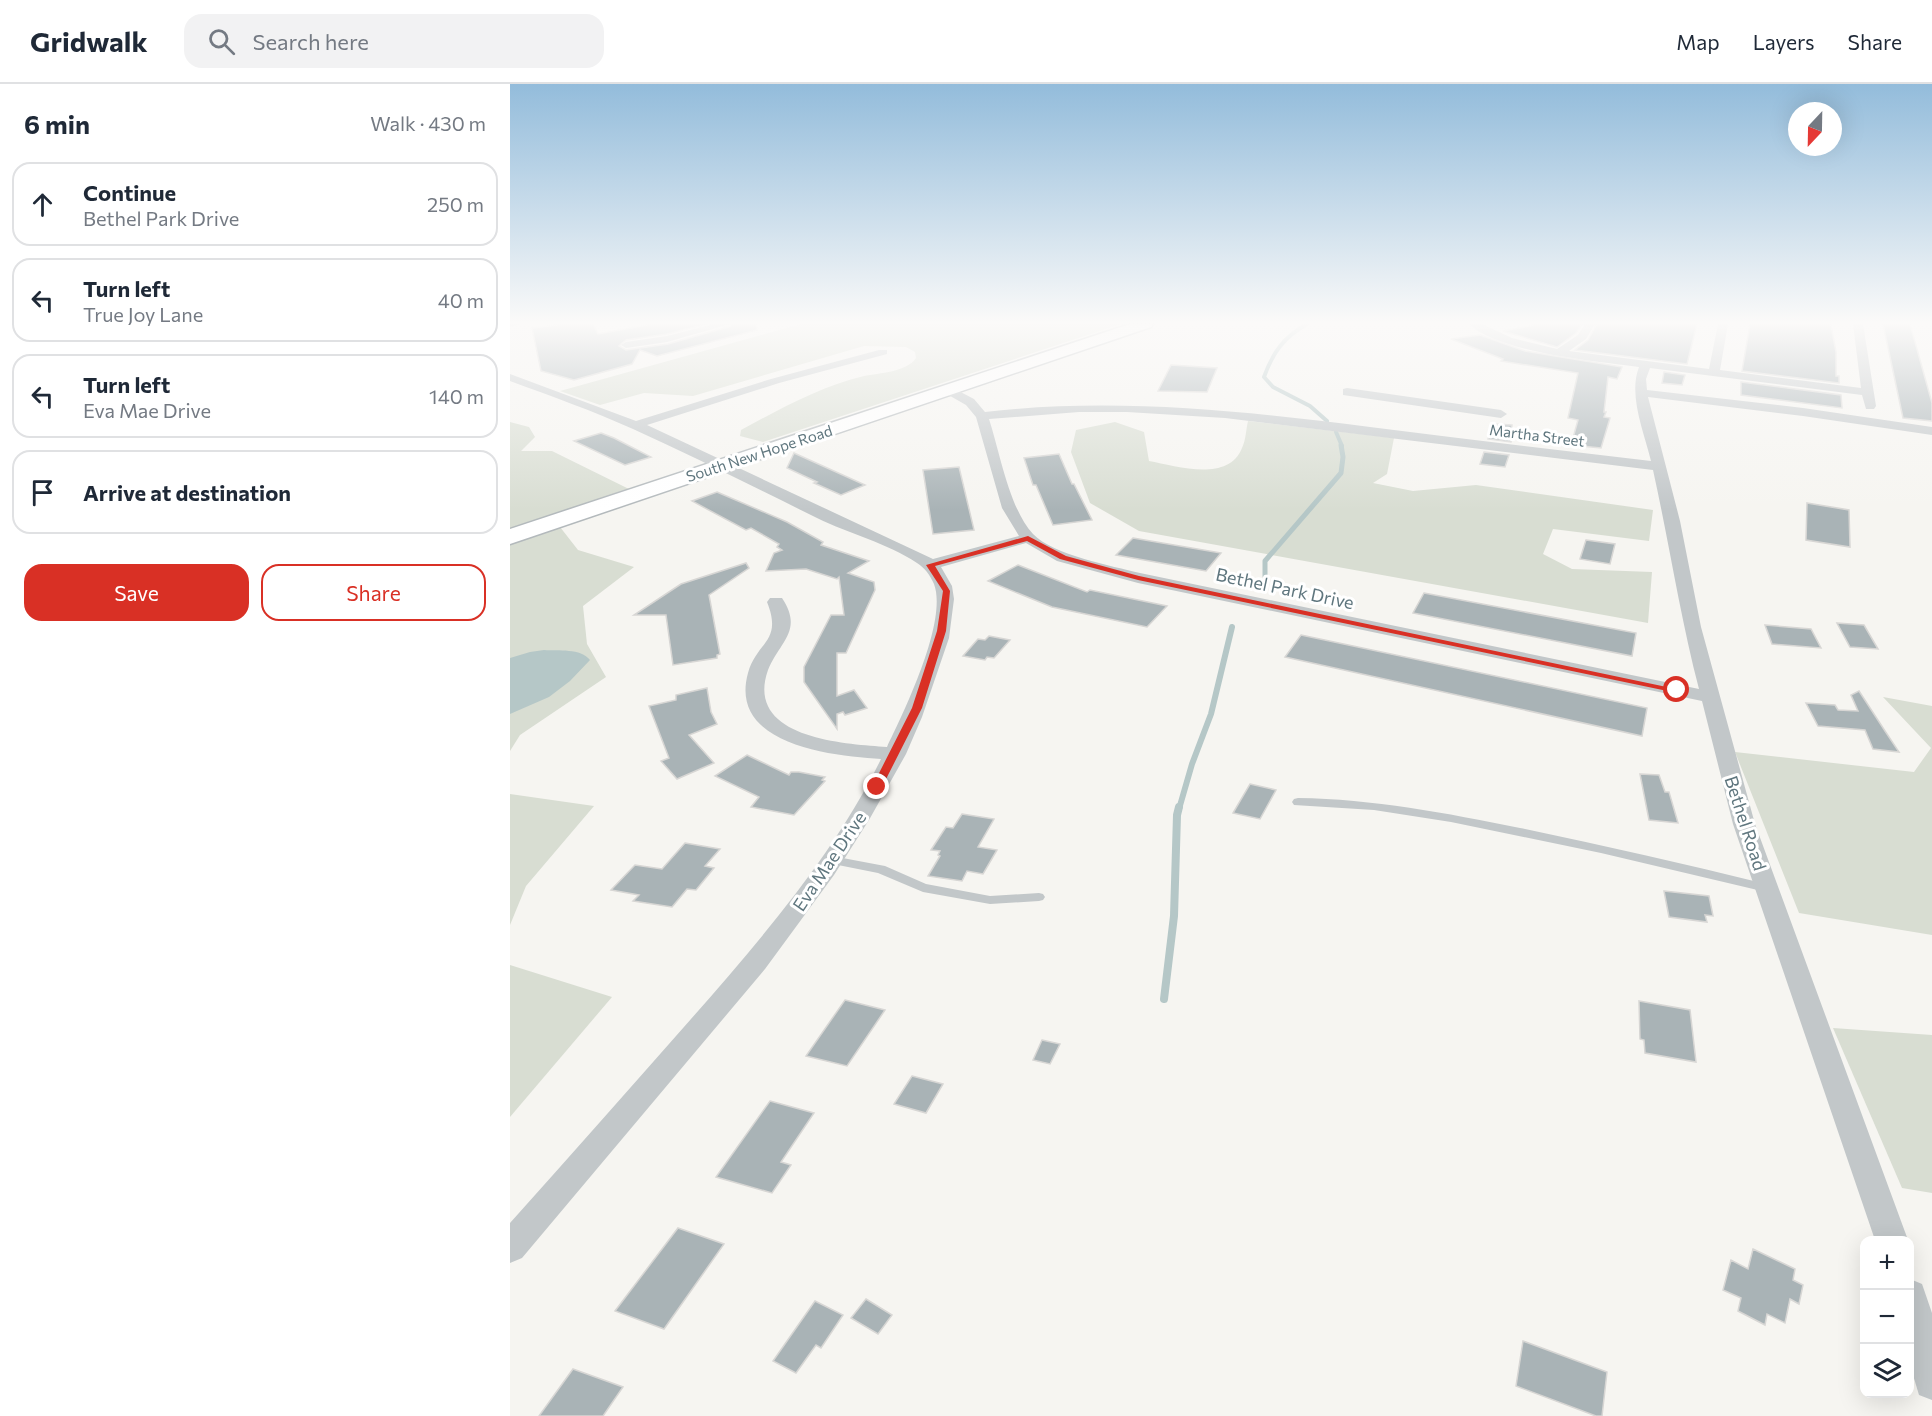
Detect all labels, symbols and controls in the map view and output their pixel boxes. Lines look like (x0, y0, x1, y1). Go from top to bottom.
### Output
search box (184, 14, 604, 68)
text: Gridwalk (30, 24, 148, 58)
icon: search (205, 25, 238, 58)
text: Search here (253, 28, 369, 55)
text: Map (1676, 29, 1720, 54)
text: Layers (1753, 29, 1815, 54)
text: Share (1848, 29, 1902, 54)
north arrow (1788, 102, 1842, 156)
text: 6 min (24, 108, 90, 139)
text: Walk · 430 m (370, 111, 486, 135)
text: Continue (83, 179, 176, 206)
icon: ahead (26, 188, 59, 221)
text: 250 m (427, 192, 484, 216)
text: Bethel Park Drive (83, 206, 239, 230)
text: Turn left (83, 275, 170, 302)
icon: left (26, 284, 59, 317)
text: 40 m (438, 288, 484, 312)
text: True Joy Lane (83, 302, 203, 326)
text: Turn left (83, 371, 170, 398)
icon: left (26, 380, 59, 413)
text: 140 m (429, 384, 484, 408)
text: Eva Mae Drive (83, 398, 211, 422)
street label: Martha Street (1488, 420, 1586, 450)
street label: South New Hope Road (684, 421, 834, 485)
icon: arrive (26, 476, 59, 509)
text: Arrive at destination (83, 479, 291, 506)
street label: Bethel Park Drive (1214, 563, 1356, 613)
button: Save (24, 564, 249, 621)
button: Share (261, 564, 486, 621)
route start (1663, 676, 1689, 702)
route end (863, 773, 889, 799)
street label: Bethel Road (1720, 773, 1772, 873)
street label: Eva Mae Drive (788, 807, 870, 915)
map controls (1860, 1236, 1914, 1398)
button: + (1860, 1236, 1914, 1290)
button: − (1860, 1290, 1914, 1344)
button: layers (1860, 1344, 1914, 1398)

